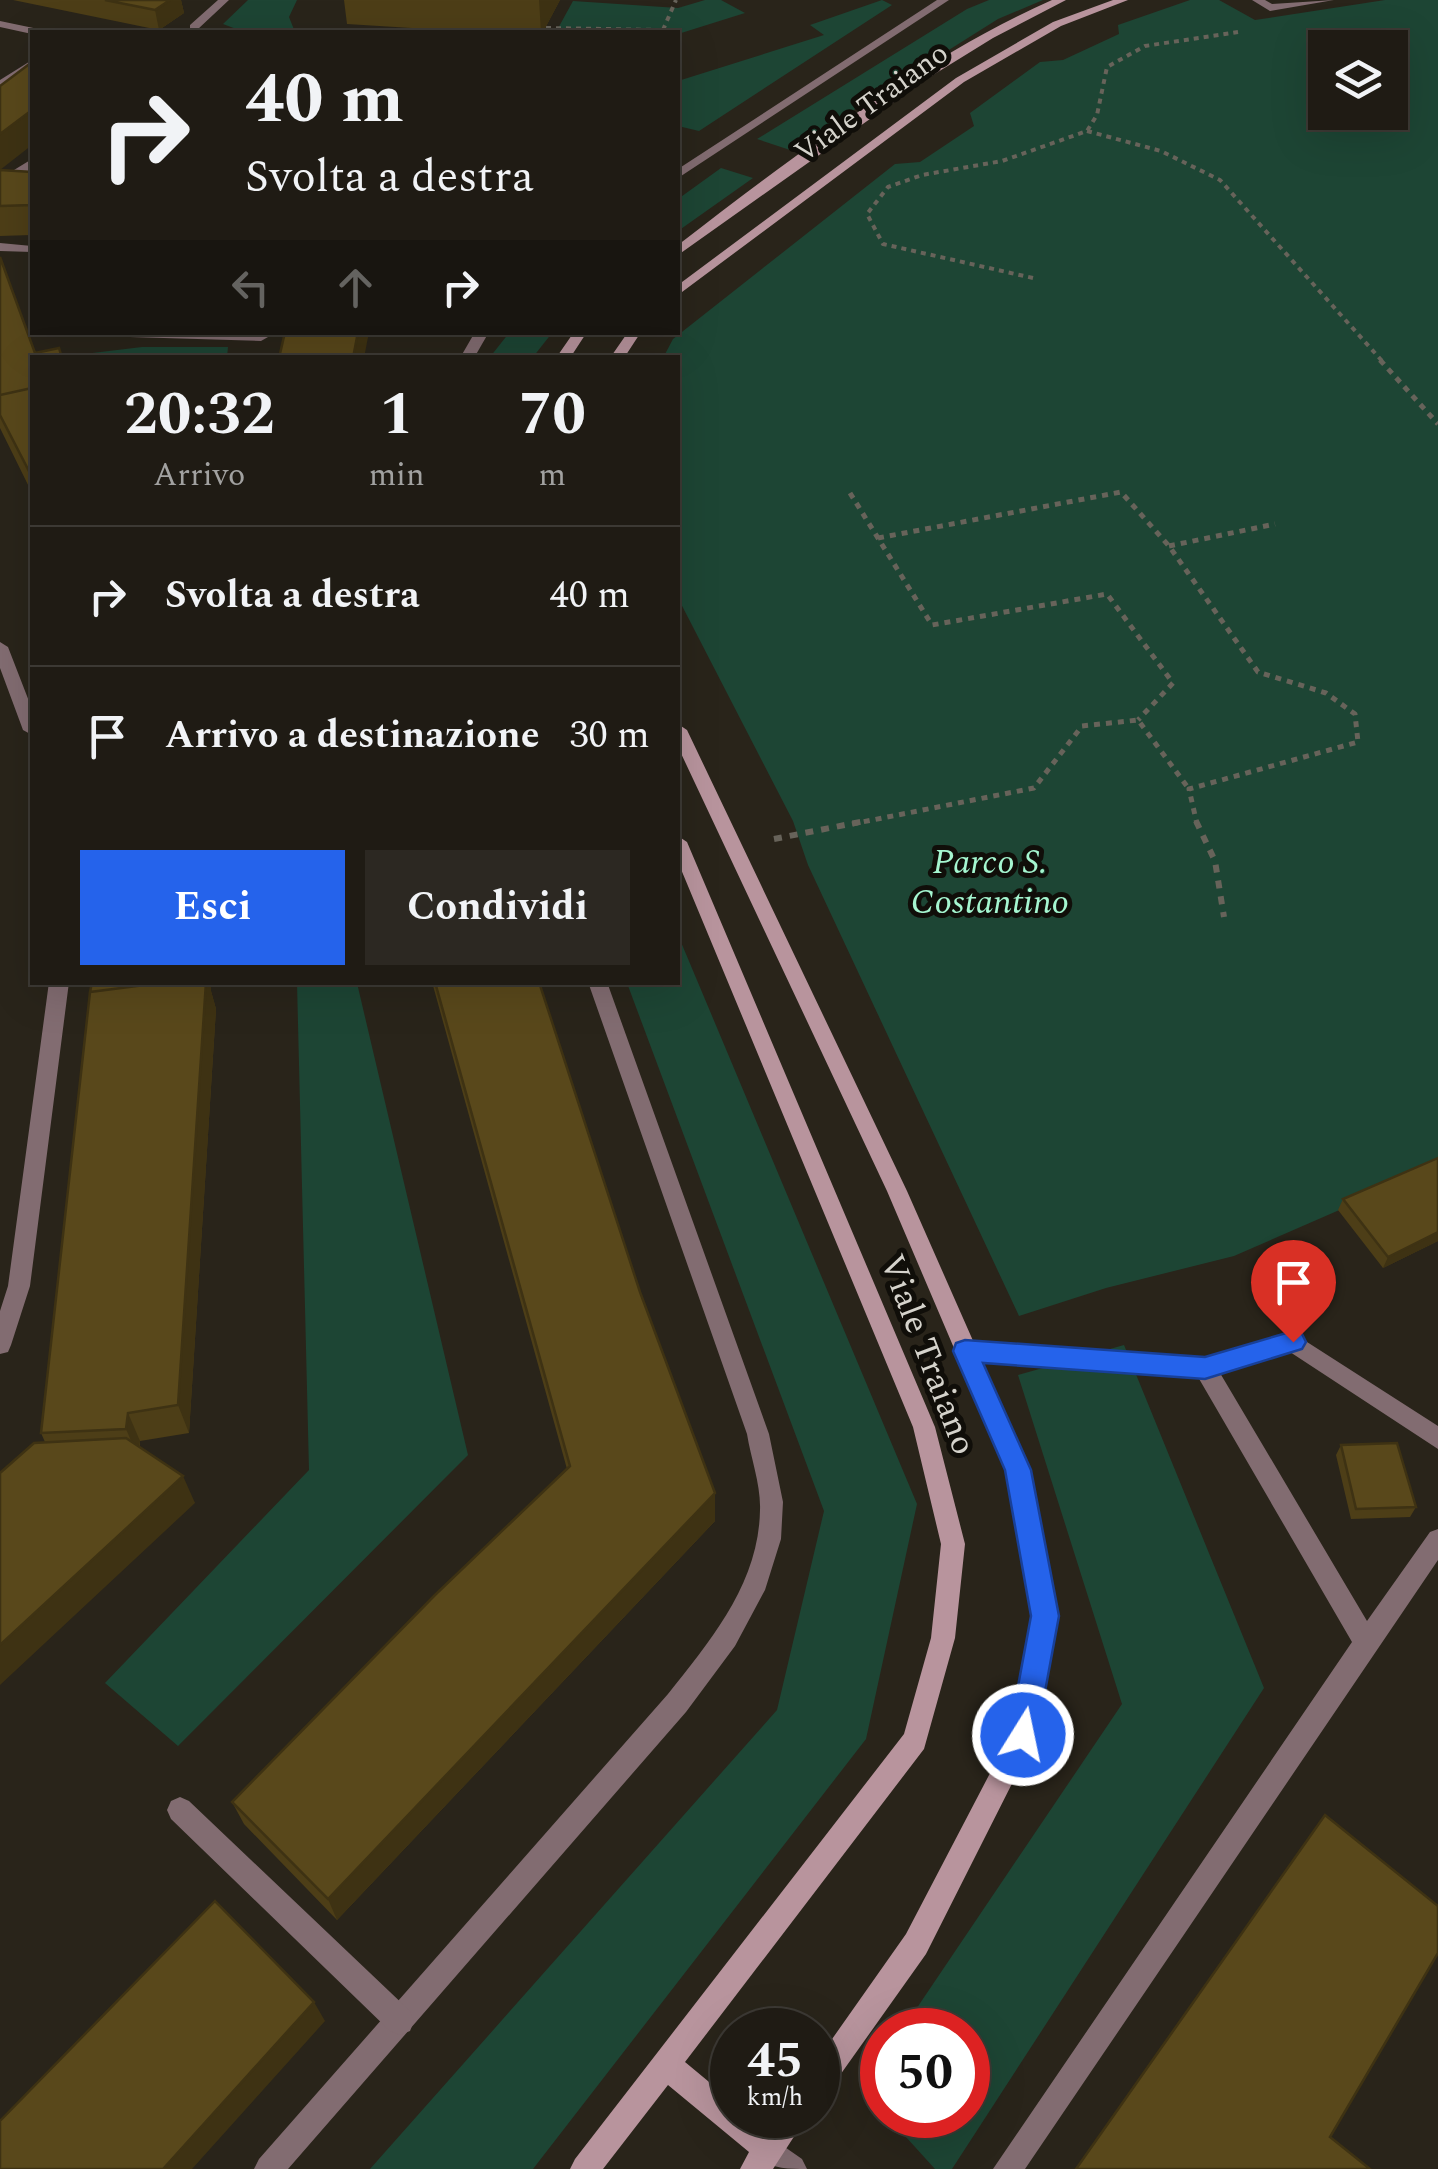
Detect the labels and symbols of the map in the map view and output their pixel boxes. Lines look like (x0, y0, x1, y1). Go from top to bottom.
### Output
street label: Viale Traiano (785, 31, 958, 175)
park label: Parco S. Costantino (911, 836, 1069, 929)
pin (1251, 1240, 1336, 1343)
street label: Viale Traiano (865, 1247, 990, 1463)
position arrow (971, 1683, 1075, 1787)
speed limit sign: 50 (860, 2008, 990, 2138)

